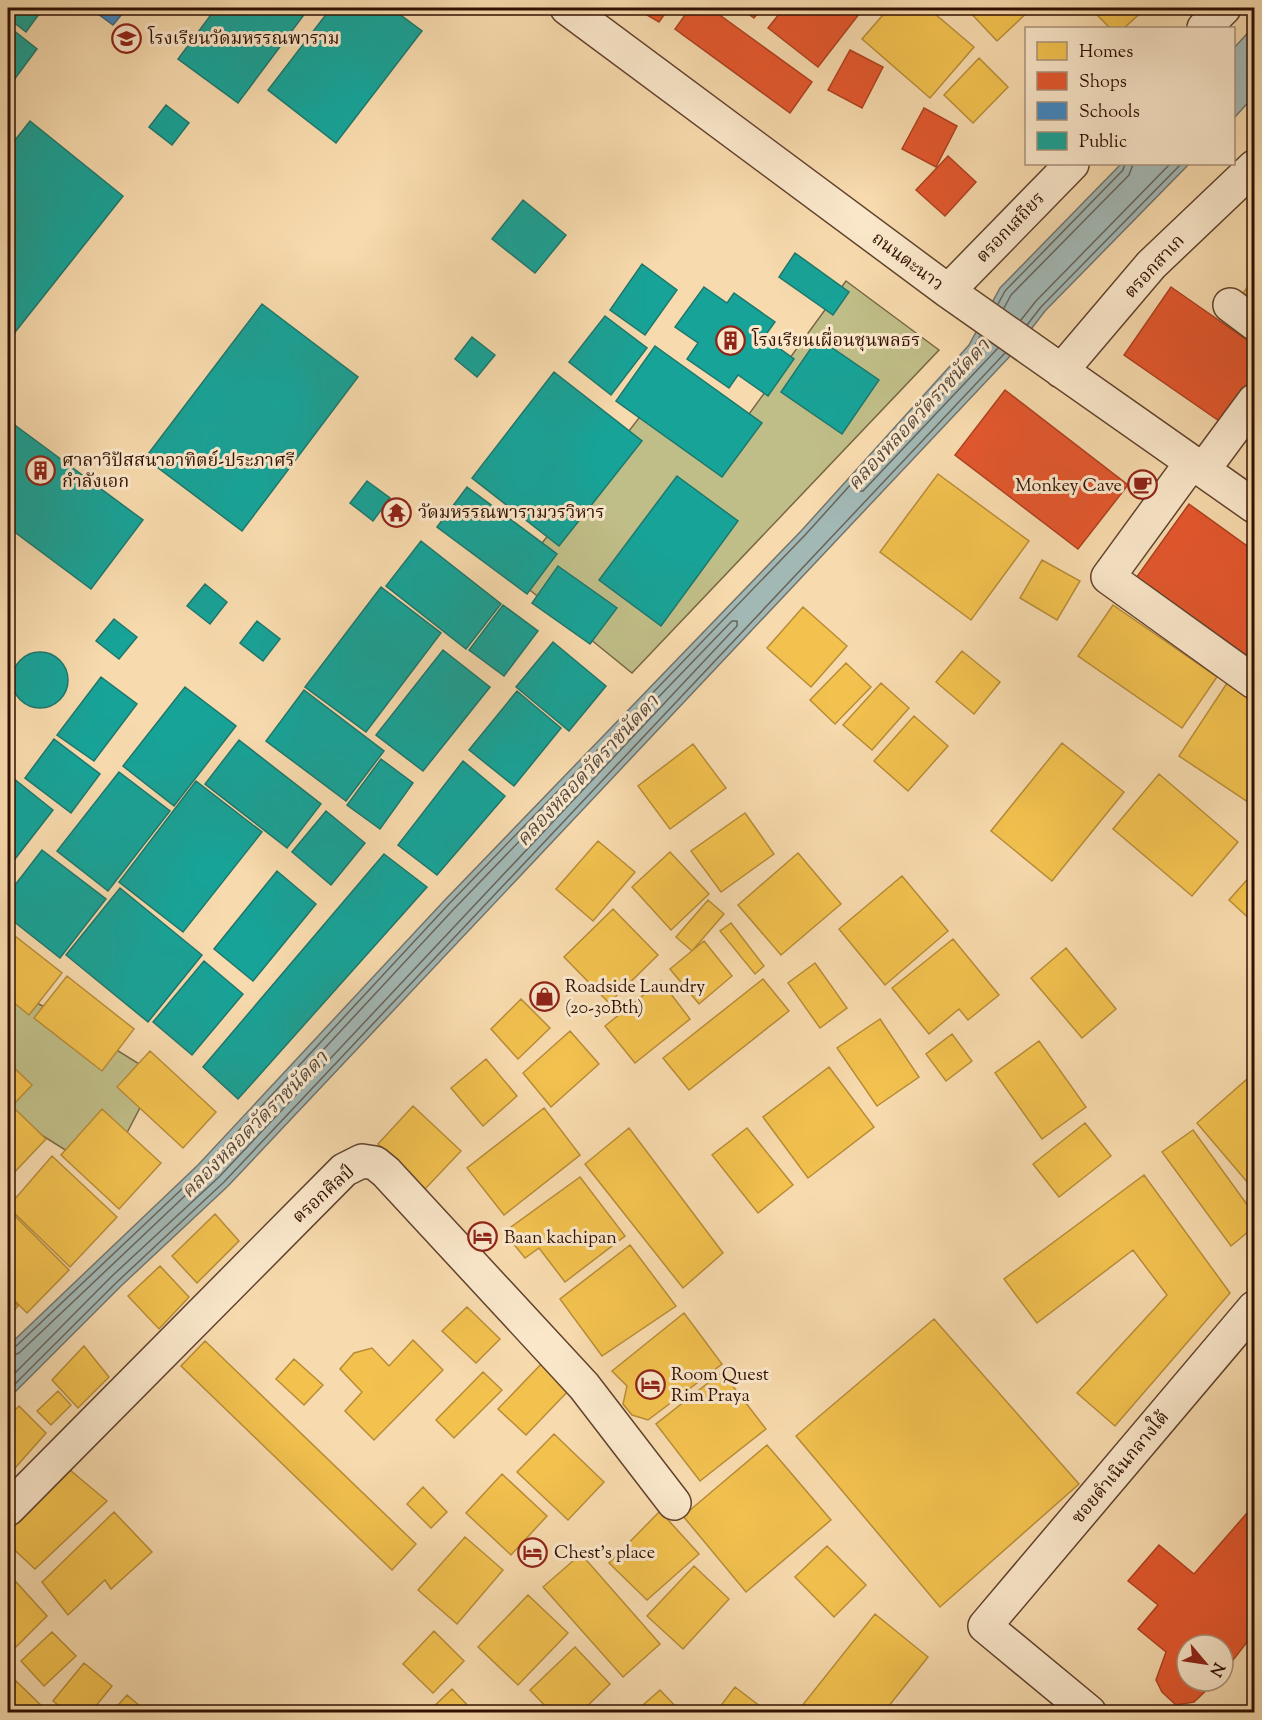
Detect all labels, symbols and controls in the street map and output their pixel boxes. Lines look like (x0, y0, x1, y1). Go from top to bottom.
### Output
school or university icon: โรงเรียนวัดมหรรณพาราม (111, 22, 143, 54)
place label: โรงเรียนวัดมหรรณพาราม (147, 25, 339, 53)
legend (1025, 27, 1235, 165)
text: Homes (1079, 40, 1133, 66)
text: Shops (1079, 70, 1127, 96)
text: Schools (1079, 100, 1140, 126)
text: Public (1079, 130, 1127, 156)
street label: ตรอกเสถียร (971, 187, 1052, 270)
street label: ถนนตะนาว (865, 227, 948, 298)
street label: ตรอกสาเก (1119, 230, 1192, 305)
building icon: โรงเรียนเผื่อนชุนพลธร (715, 324, 747, 356)
place label: โรงเรียนเผื่อนชุนพลธร (751, 326, 920, 355)
water label: คลองหลอดวัดราชนัดดา (842, 332, 999, 498)
place label: ศาลาวิปัสสนาอาทิตย์-ประภาศรี กำลังเอก (62, 449, 295, 496)
building icon: ศาลาวิปัสสนาอาทิตย์-ประภาศรี กำลังเอก (25, 454, 57, 486)
cafe icon: Monkey Cave (1127, 469, 1159, 501)
place label: Monkey Cave (1015, 474, 1122, 500)
temple icon: วัดมหรรณพารามวรวิหาร (381, 496, 413, 528)
place label: วัดมหรรณพารามวรวิหาร (418, 501, 604, 527)
water label: คลองหลอดวัดราชนัดดา (511, 688, 668, 854)
place label: Roadside Laundry (20-30Bth) (565, 975, 705, 1022)
shop icon: Roadside Laundry (20-30Bth) (528, 980, 560, 1012)
water label: คลองหลอดวัดราชนัดดา (175, 1045, 337, 1206)
street label: ตรอกศิลป์ (287, 1160, 361, 1231)
hotel icon: Baan kachipan (467, 1221, 499, 1253)
place label: Baan kachipan (504, 1226, 617, 1252)
place label: Room Quest Rim Praya (671, 1363, 769, 1410)
hotel icon: Room Quest Rim Praya (634, 1368, 666, 1400)
street label: ซอยดำเนินกลางใต้ (1066, 1406, 1176, 1530)
hotel icon: Chest's place (517, 1536, 549, 1568)
place label: Chest's place (554, 1541, 655, 1567)
north arrow (1175, 1633, 1235, 1693)
text: N (1203, 1658, 1229, 1680)

